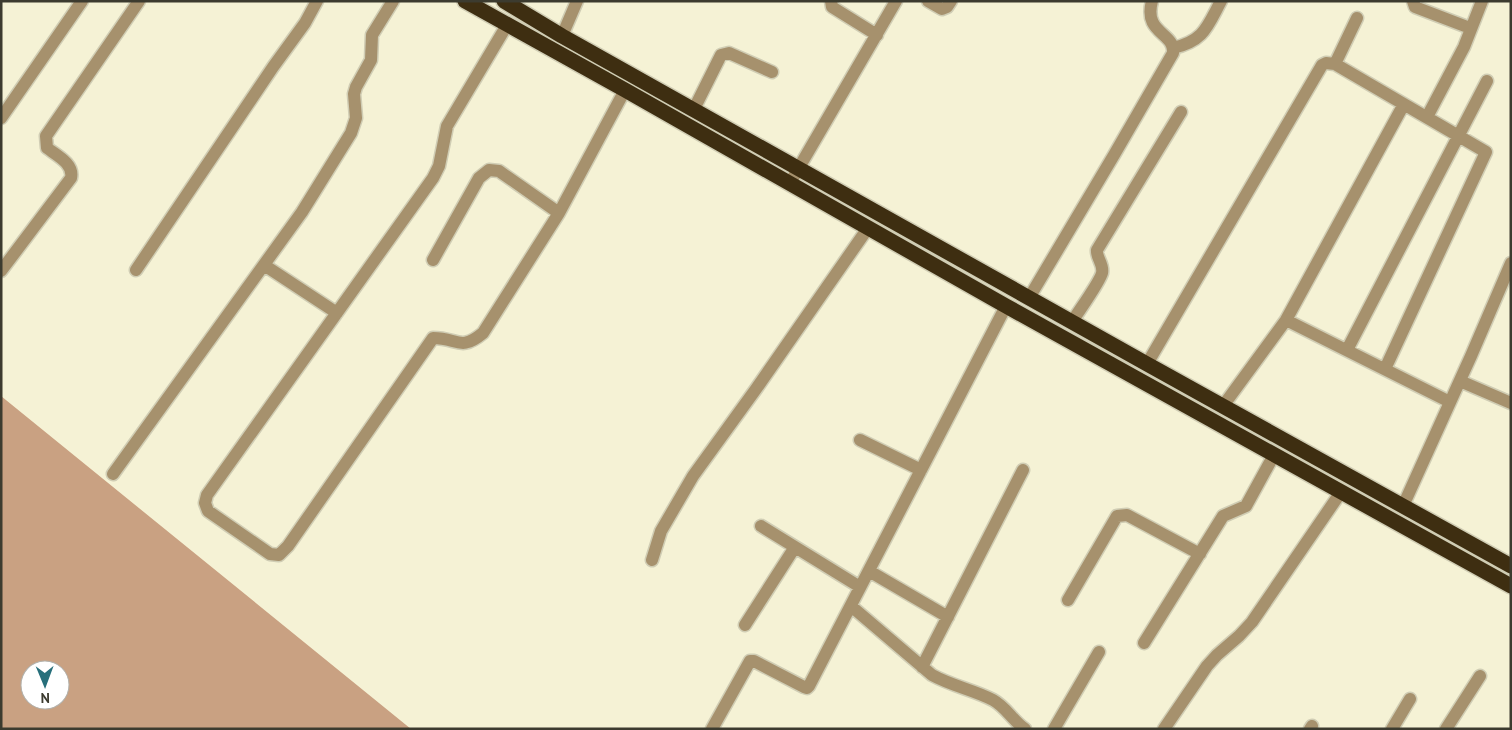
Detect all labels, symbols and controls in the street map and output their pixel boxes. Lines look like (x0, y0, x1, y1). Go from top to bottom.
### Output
north arrow (20, 660, 70, 710)
text: N (40, 689, 50, 707)

